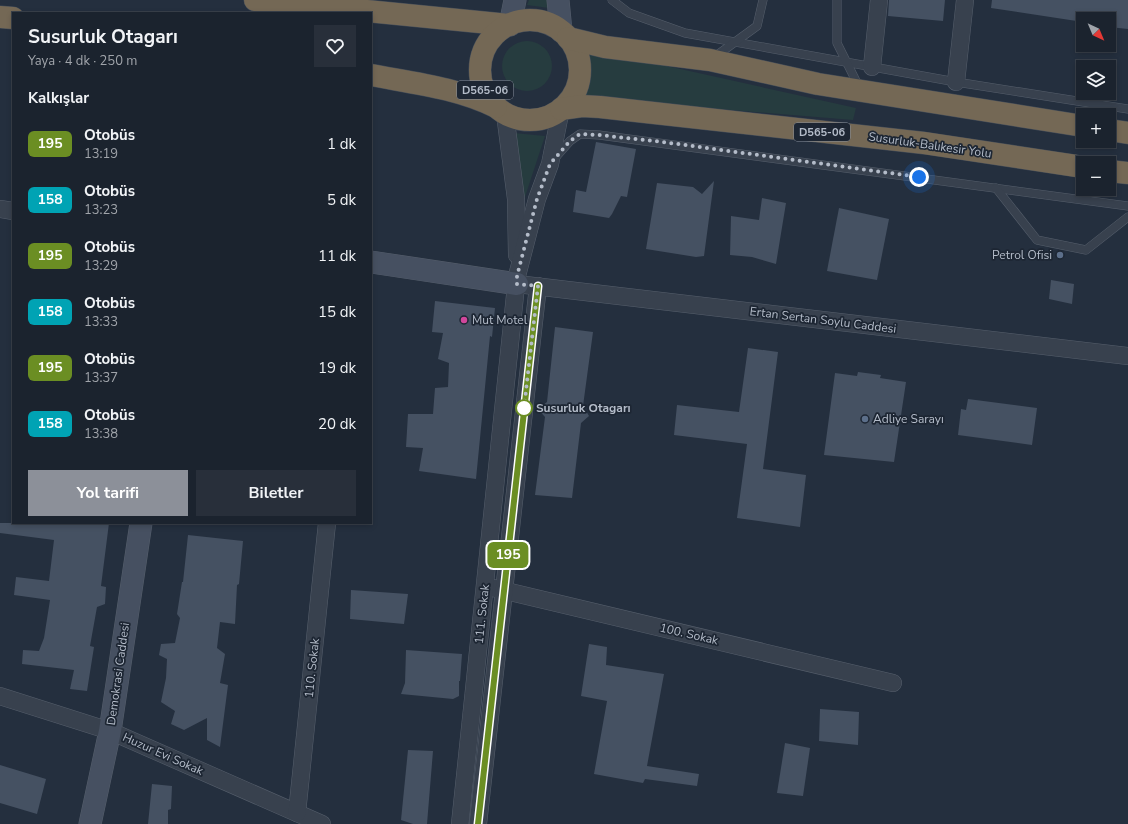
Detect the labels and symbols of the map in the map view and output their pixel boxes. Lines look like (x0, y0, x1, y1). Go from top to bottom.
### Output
north arrow (1076, 12, 1116, 52)
road number: D565-06 (457, 81, 513, 99)
road number: D565-06 (794, 123, 850, 141)
street label: Susurluk-Balıkesir Yolu (867, 128, 993, 162)
your location (909, 167, 929, 187)
place label: Petrol Ofisi (992, 247, 1052, 263)
marker: Petrol Ofisi (1055, 250, 1065, 260)
street label: Ertan Sertan Soylu Caddesi (749, 303, 897, 337)
place label: Mut Motel (472, 312, 528, 328)
marker: Mut Motel (459, 315, 469, 325)
marker: Susurluk Otagarı (515, 399, 533, 417)
place label: Susurluk Otagarı (536, 400, 631, 416)
place label: Adliye Sarayı (873, 411, 944, 427)
marker: Adliye Sarayı (860, 414, 870, 424)
line badge: 195 (485, 542, 531, 568)
street label: 111. Sokak (471, 582, 493, 645)
street label: 100. Sokak (658, 619, 721, 649)
street label: Demokrasi Caddesi (103, 622, 133, 726)
street label: 110. Sokak (301, 636, 323, 699)
street label: Huzur Evi Sokak (120, 729, 207, 779)

